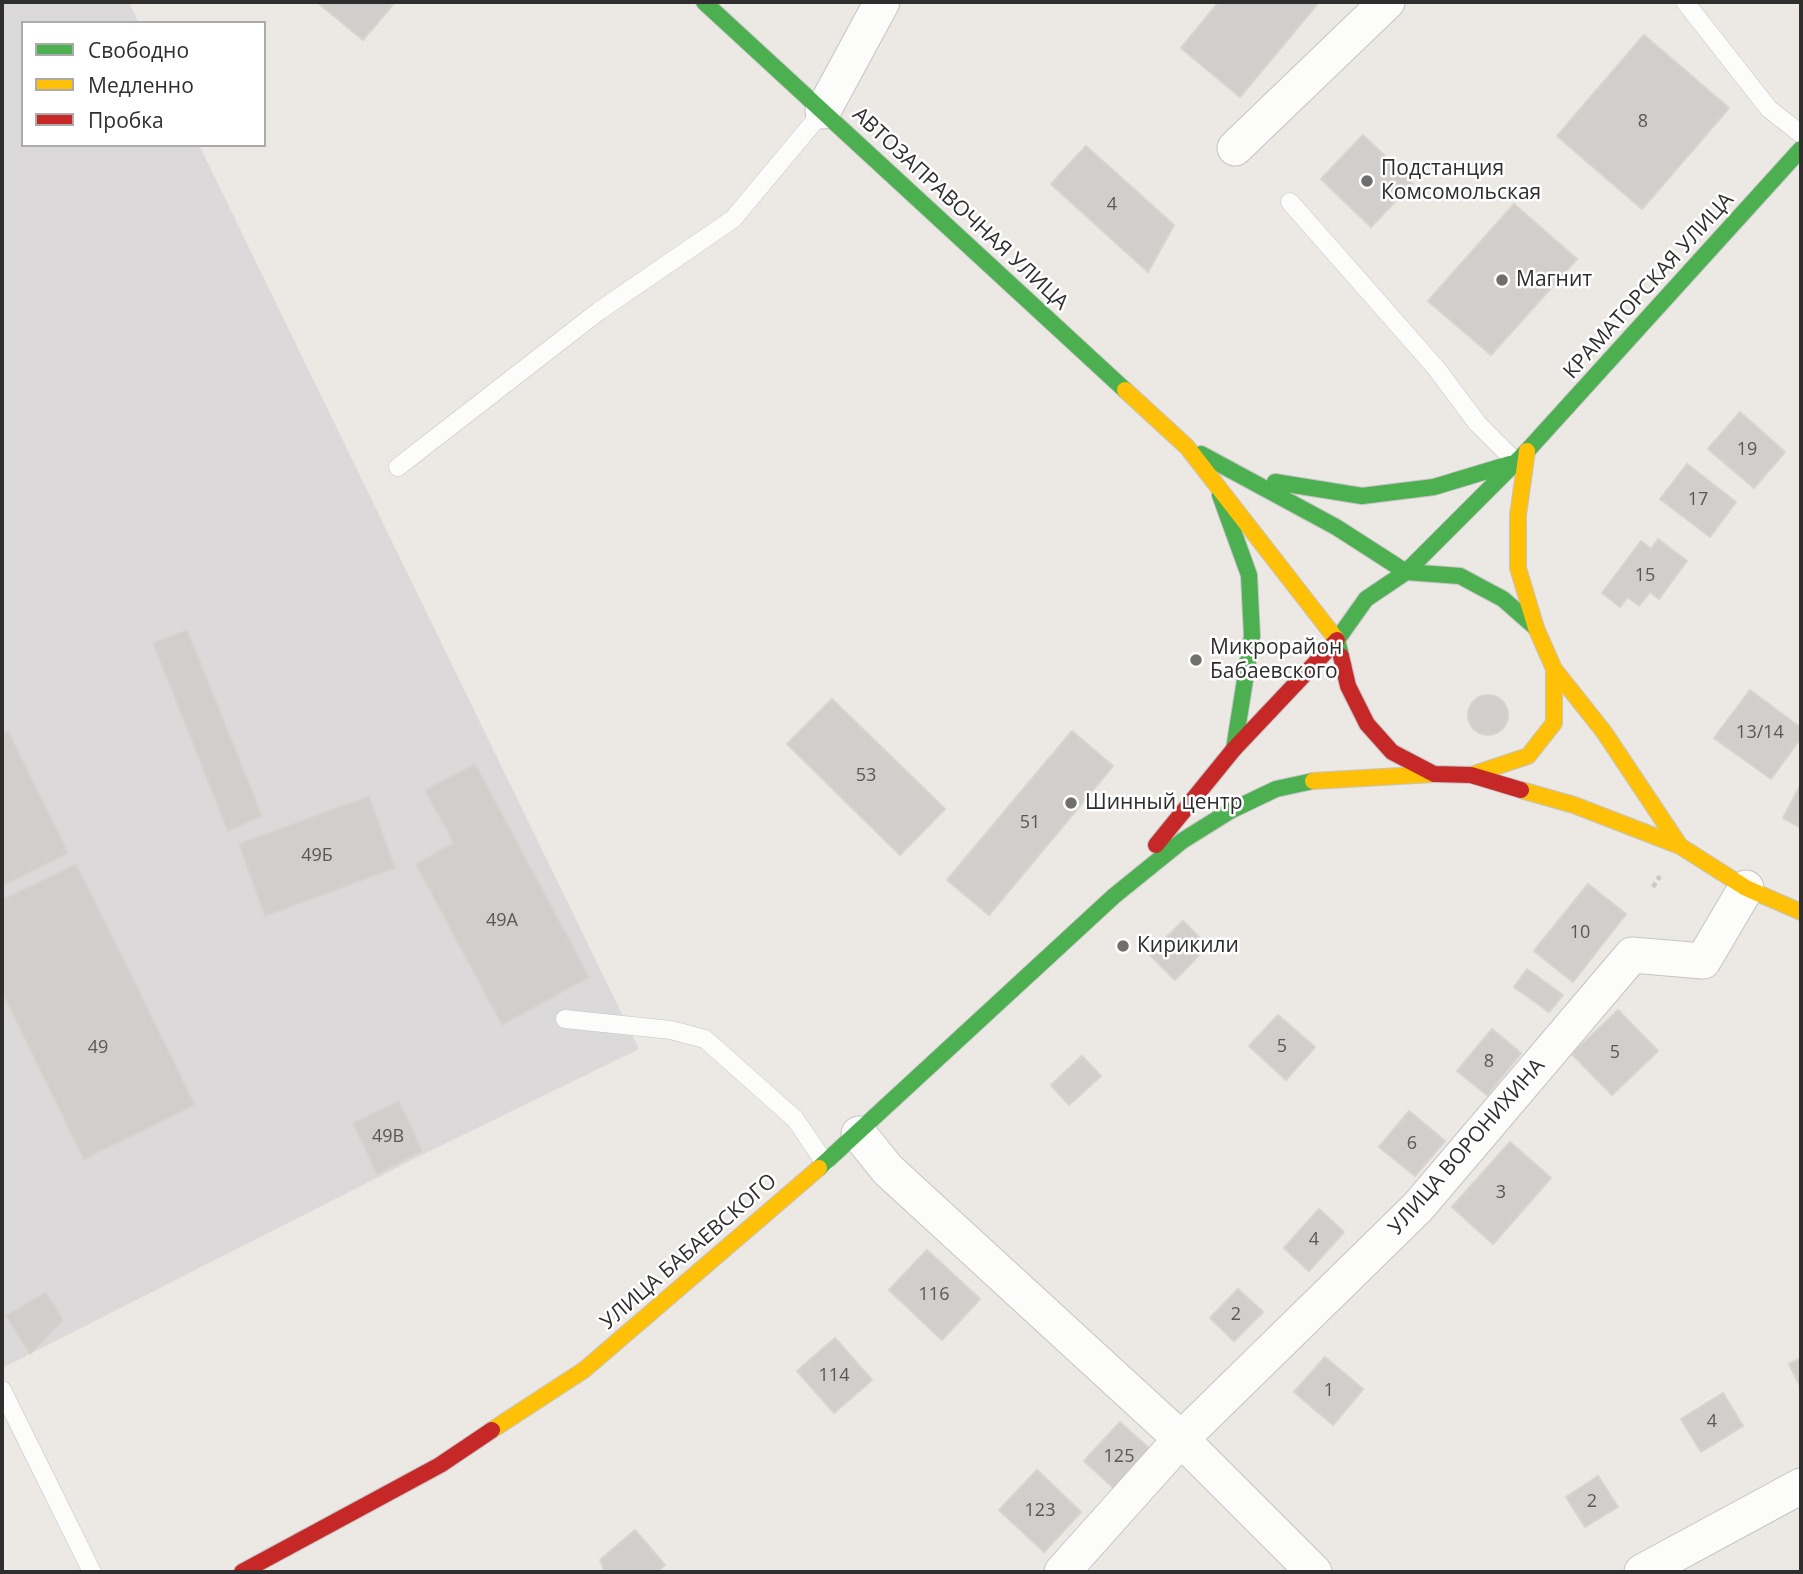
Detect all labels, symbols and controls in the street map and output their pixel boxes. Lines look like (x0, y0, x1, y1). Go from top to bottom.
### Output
legend (21, 21, 266, 147)
text: Свободно (88, 36, 189, 64)
text: Медленно (88, 71, 194, 99)
street label: АВТОЗАПРАВОЧНАЯ УЛИЦА (847, 102, 1073, 316)
text: Пробка (88, 106, 164, 134)
house number: 8 (1638, 111, 1648, 133)
place label: Подстанция Комсомольская (1381, 156, 1541, 206)
marker: Подстанция Комсомольская (1359, 173, 1375, 189)
street label: КРАМАТОРСКАЯ УЛИЦА (1559, 188, 1739, 384)
house number: 4 (1107, 194, 1117, 216)
place label: Магнит (1516, 267, 1592, 293)
marker: Магнит (1494, 272, 1510, 288)
house number: 19 (1737, 439, 1757, 461)
house number: 17 (1688, 489, 1708, 511)
house number: 15 (1635, 565, 1655, 587)
place label: Микрорайон Бабаевского (1210, 635, 1342, 685)
marker: Микрорайон Бабаевского (1188, 652, 1204, 668)
house number: 13/14 (1736, 722, 1784, 744)
house number: 53 (856, 765, 876, 787)
place label: Шинный центр (1085, 790, 1242, 816)
marker: Шинный центр (1063, 795, 1079, 811)
house number: 51 (1020, 812, 1040, 834)
house number: 49Б (301, 845, 333, 867)
house number: 49А (486, 910, 518, 932)
house number: 10 (1570, 922, 1590, 944)
place label: Кирикили (1137, 933, 1239, 959)
marker: Кирикили (1115, 938, 1131, 954)
house number: 5 (1277, 1036, 1287, 1058)
house number: 49 (88, 1037, 108, 1059)
house number: 5 (1610, 1042, 1620, 1064)
house number: 8 (1484, 1051, 1494, 1073)
street label: УЛИЦА ВОРОНИХИНА (1384, 1054, 1550, 1240)
house number: 49В (372, 1126, 404, 1148)
house number: 6 (1407, 1133, 1417, 1155)
street label: УЛИЦА БАБАЕВСКОГО (596, 1169, 782, 1335)
house number: 3 (1496, 1182, 1506, 1204)
house number: 4 (1309, 1229, 1319, 1251)
house number: 116 (919, 1284, 949, 1306)
house number: 2 (1231, 1304, 1241, 1326)
house number: 114 (819, 1365, 849, 1387)
house number: 1 (1324, 1380, 1334, 1402)
house number: 4 (1707, 1411, 1717, 1433)
house number: 125 (1104, 1446, 1134, 1468)
house number: 2 (1587, 1491, 1597, 1513)
house number: 123 (1025, 1500, 1055, 1522)

